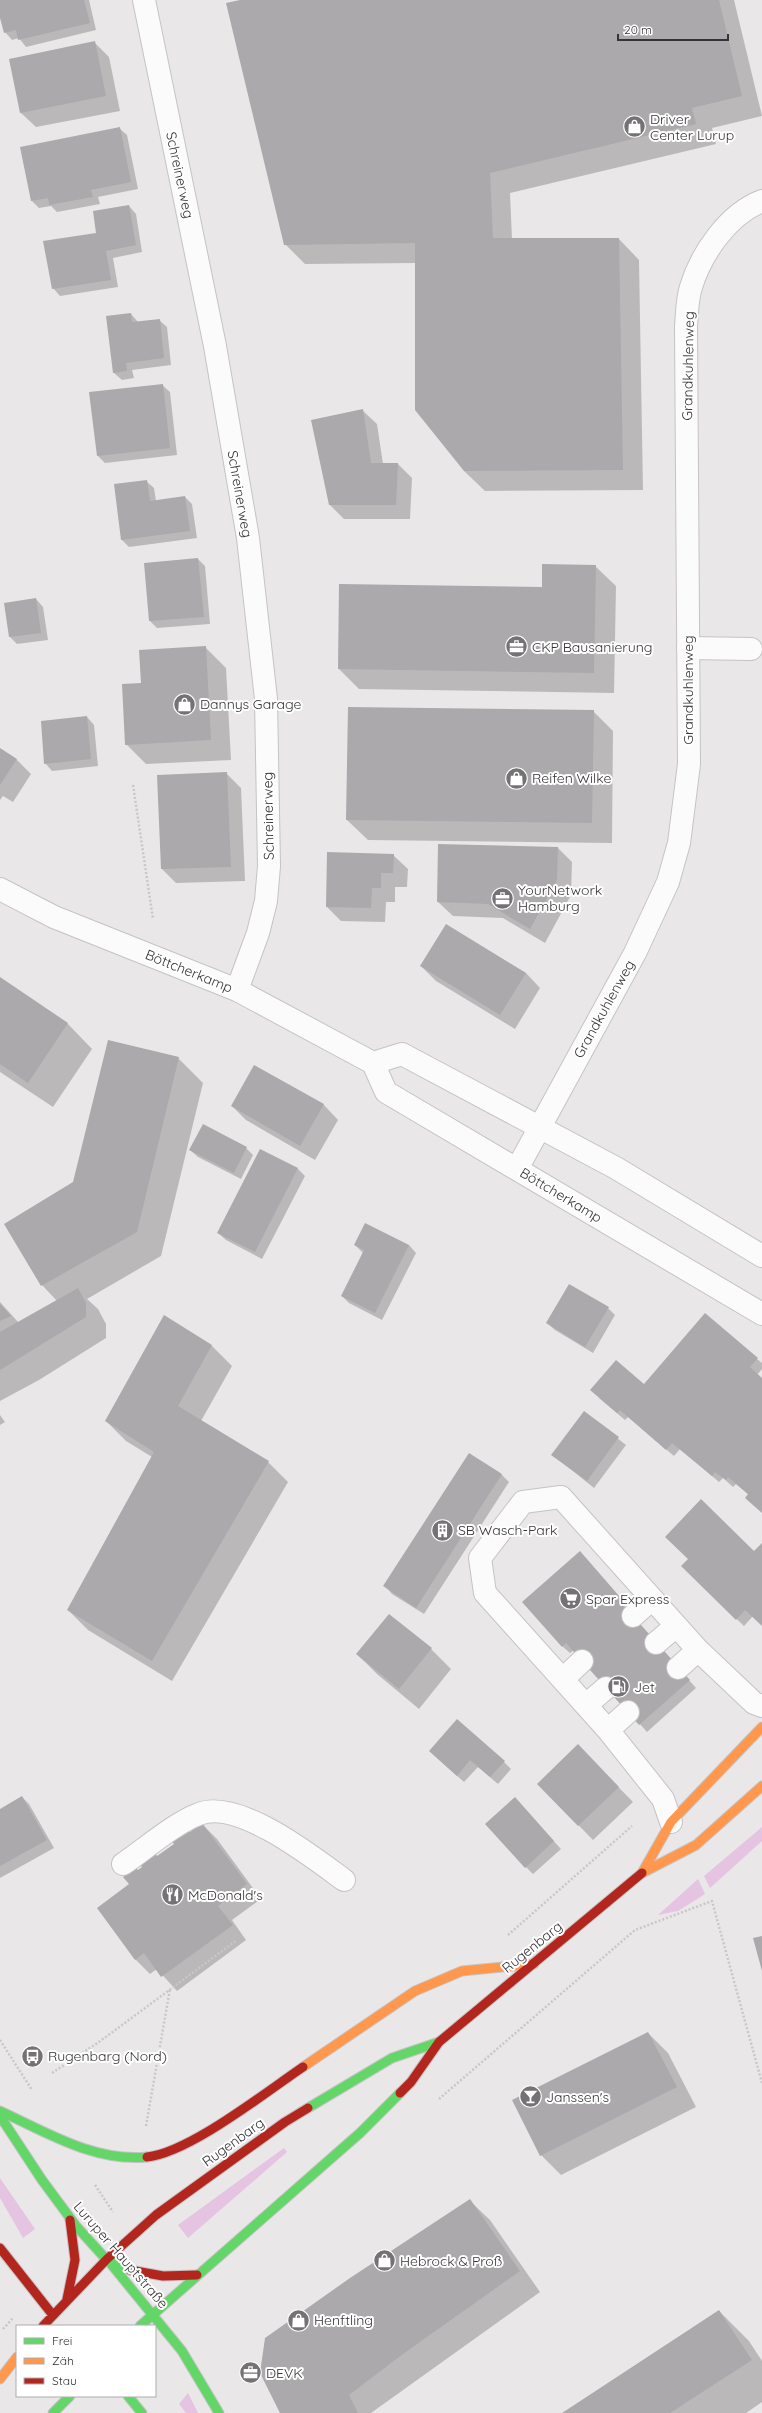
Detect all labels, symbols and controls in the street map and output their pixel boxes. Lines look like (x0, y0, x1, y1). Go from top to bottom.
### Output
scale bar (618, 16, 728, 42)
text: 20 m (624, 22, 652, 37)
place label: Driver Center Lurup (650, 110, 734, 144)
shop icon: Driver Center Lurup (622, 114, 648, 140)
street label: Schreinerweg (162, 130, 198, 220)
street label: Grandkuhlenweg (678, 311, 698, 421)
street label: Schreinerweg (223, 449, 257, 539)
office icon: CKP Bausanierung (504, 634, 530, 660)
street label: Grandkuhlenweg (679, 635, 697, 745)
place label: CKP Bausanierung (532, 638, 653, 656)
shop icon: Dannys Garage (171, 691, 197, 717)
place label: Dannys Garage (200, 695, 301, 713)
shop icon: Reifen Wilke (503, 765, 529, 791)
place label: Reifen Wilke (532, 769, 611, 787)
street label: Schreinerweg (258, 772, 278, 860)
place label: YourNetwork Hamburg (518, 881, 602, 915)
office icon: YourNetwork Hamburg (489, 885, 515, 911)
street label: Böttcherkamp (143, 945, 235, 997)
street label: Grandkuhlenweg (570, 957, 638, 1061)
street label: Böttcherkamp (517, 1163, 605, 1227)
building icon: SB Wasch-Park (430, 1517, 456, 1543)
place label: SB Wasch-Park (458, 1521, 558, 1539)
supermarket icon: Spar Express (558, 1586, 584, 1612)
place label: Spar Express (586, 1590, 669, 1608)
fuel station icon: Jet (606, 1674, 632, 1700)
place label: Jet (634, 1678, 655, 1696)
restaurant icon: McDonald's (160, 1882, 186, 1908)
place label: McDonald's (188, 1886, 263, 1904)
street label: Rugenbarg (498, 1917, 566, 1977)
bus stop icon: Rugenbarg (Nord) (19, 2043, 45, 2069)
place label: Rugenbarg (Nord) (48, 2047, 167, 2065)
bar icon: Janssen's (517, 2084, 543, 2110)
place label: Janssen's (546, 2088, 609, 2106)
street label: Rugenbarg (198, 2113, 268, 2171)
street label: Luruper Hauptstraße (70, 2198, 172, 2312)
shop icon: Hebrock & Proß (371, 2248, 397, 2274)
place label: Hebrock & Proß (400, 2252, 502, 2270)
shop icon: Henftling (286, 2307, 312, 2333)
place label: Henftling (314, 2311, 373, 2329)
legend (16, 2325, 156, 2397)
text: Frei (52, 2333, 72, 2348)
text: Zäh (52, 2353, 74, 2368)
office icon: DEVK (238, 2360, 264, 2386)
place label: DEVK (266, 2364, 303, 2382)
text: Stau (52, 2373, 77, 2388)

